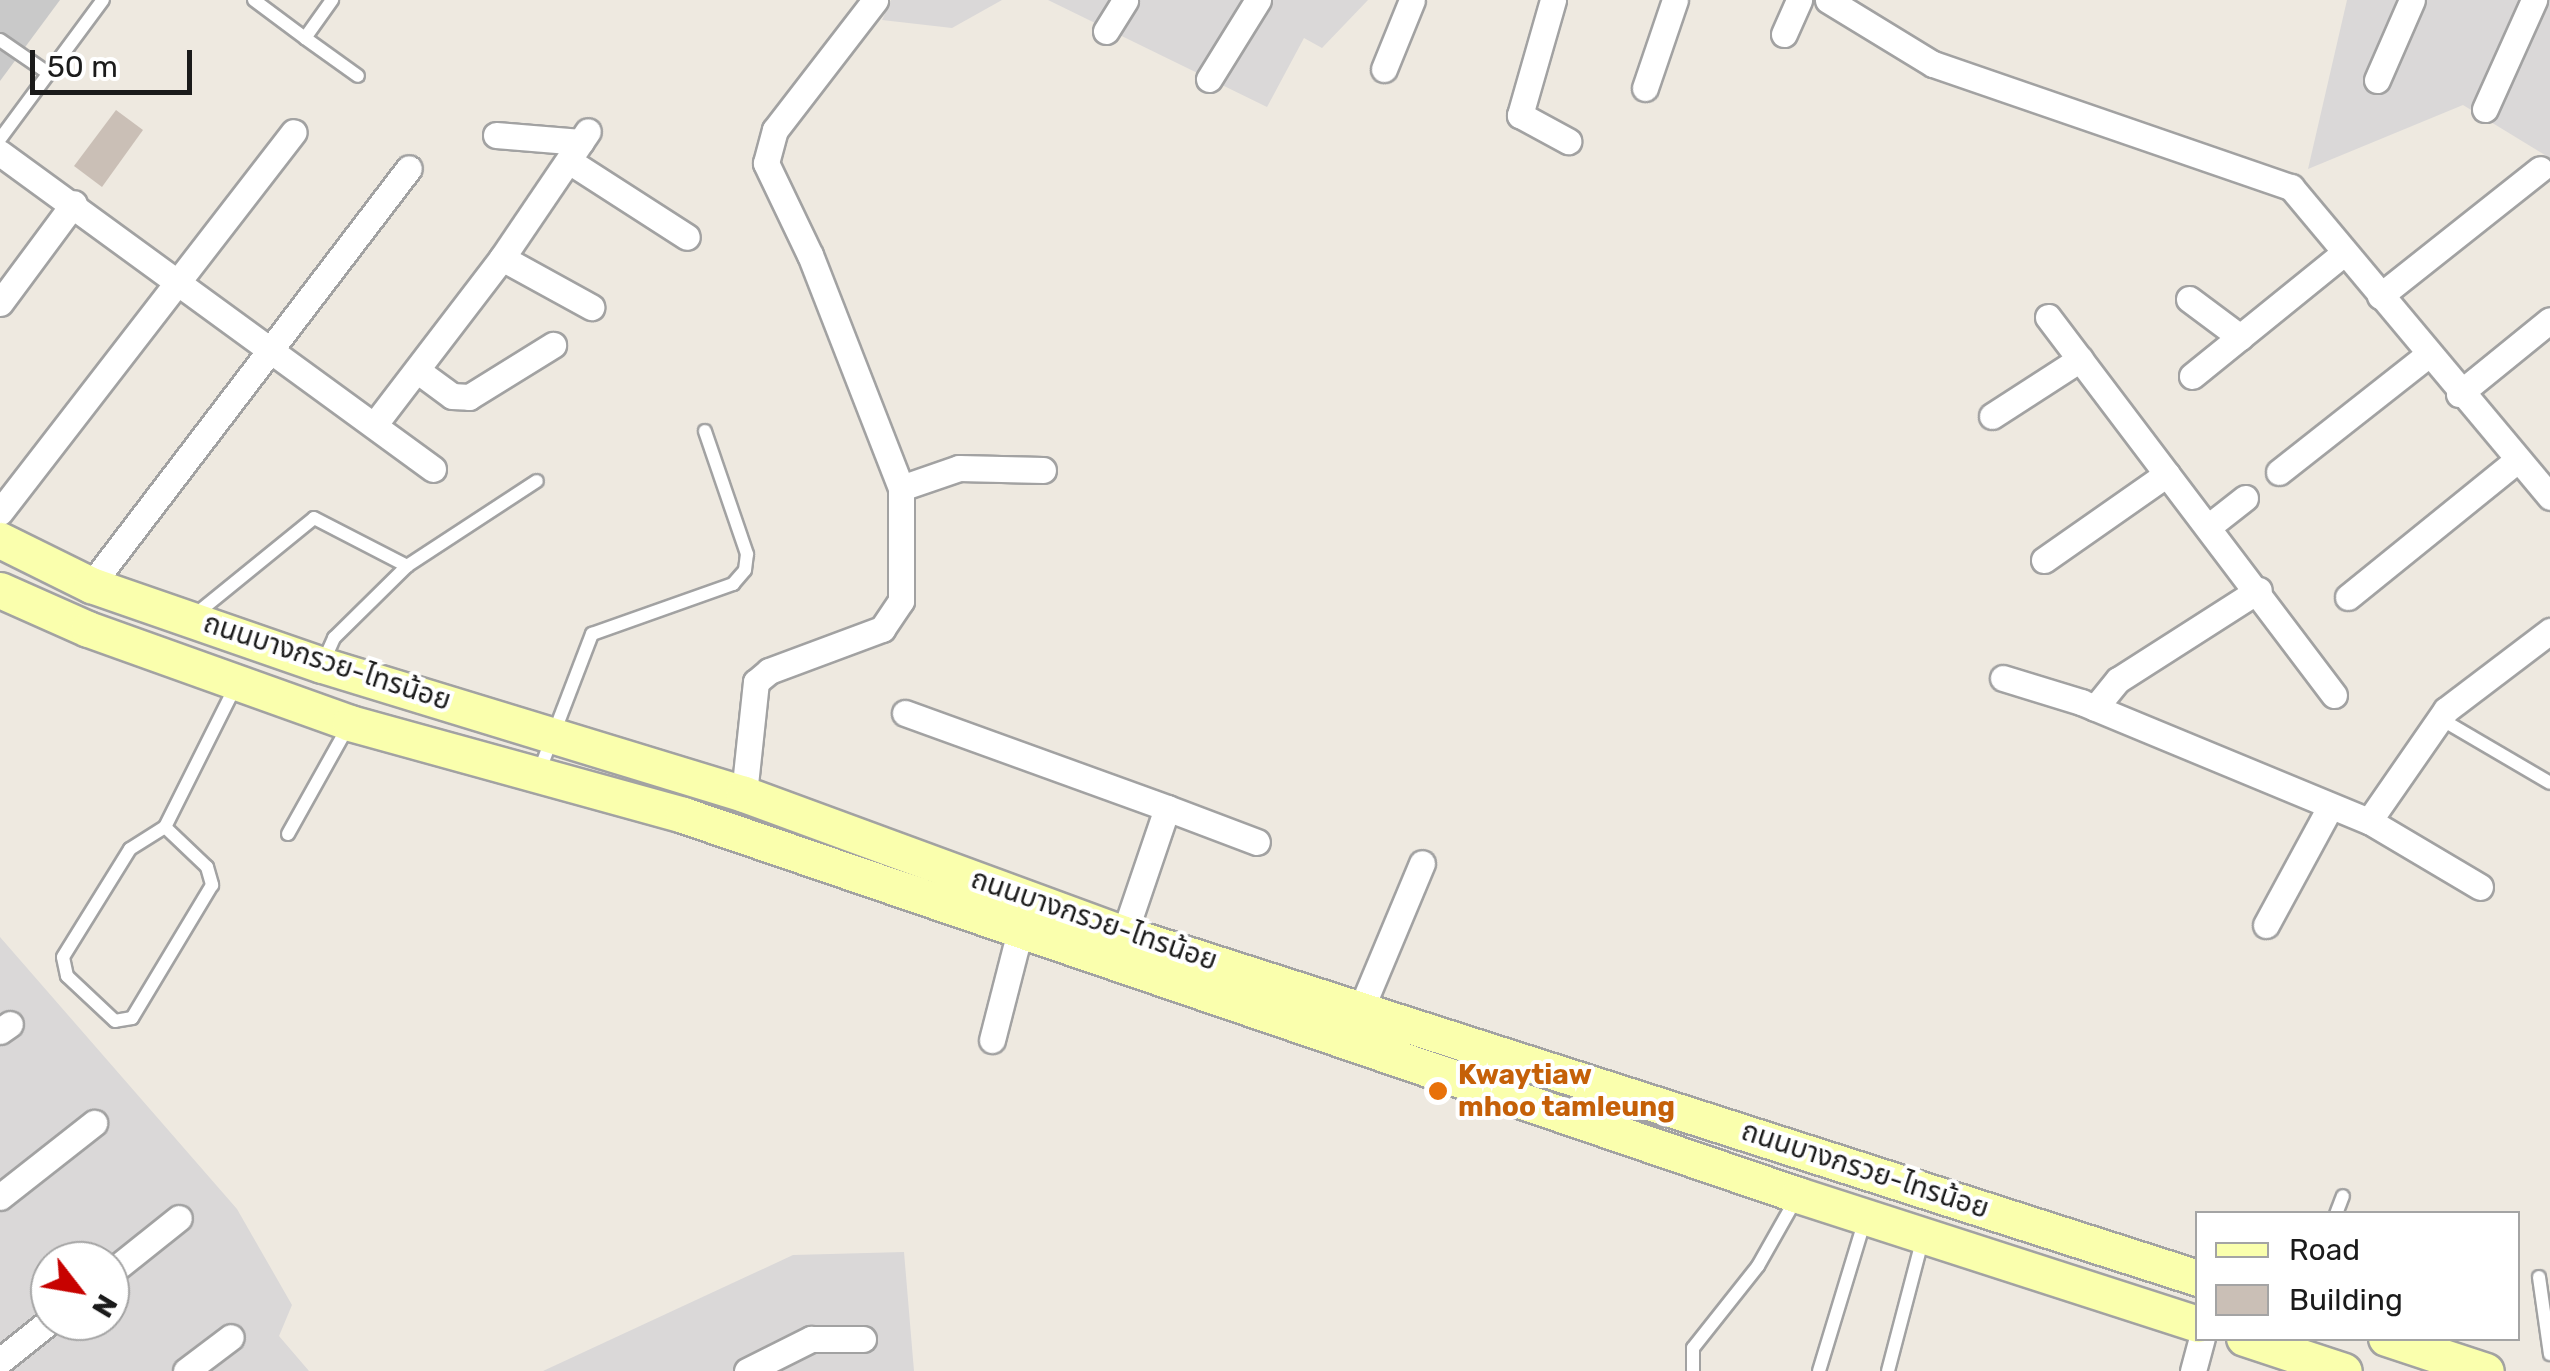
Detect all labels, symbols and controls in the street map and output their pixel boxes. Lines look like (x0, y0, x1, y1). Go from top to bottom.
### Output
scale bar (35, 30, 198, 92)
text: 50 m (47, 49, 118, 85)
street label: ถนนบางกรวย-ไทรน้อย (199, 606, 455, 718)
street label: ถนนบางกรวย-ไทรน้อย (967, 862, 1221, 978)
place label: Kwaytiaw mhoo tamleung (1458, 1058, 1676, 1124)
marker: Kwaytiaw mhoo tamleung (1427, 1080, 1449, 1102)
street label: ถนนบางกรวย-ไทรน้อย (1737, 1114, 1993, 1226)
legend (2195, 1211, 2520, 1341)
text: Road (2289, 1232, 2360, 1268)
north arrow (30, 1241, 130, 1341)
text: Building (2289, 1282, 2403, 1318)
text: N (85, 1289, 124, 1323)

